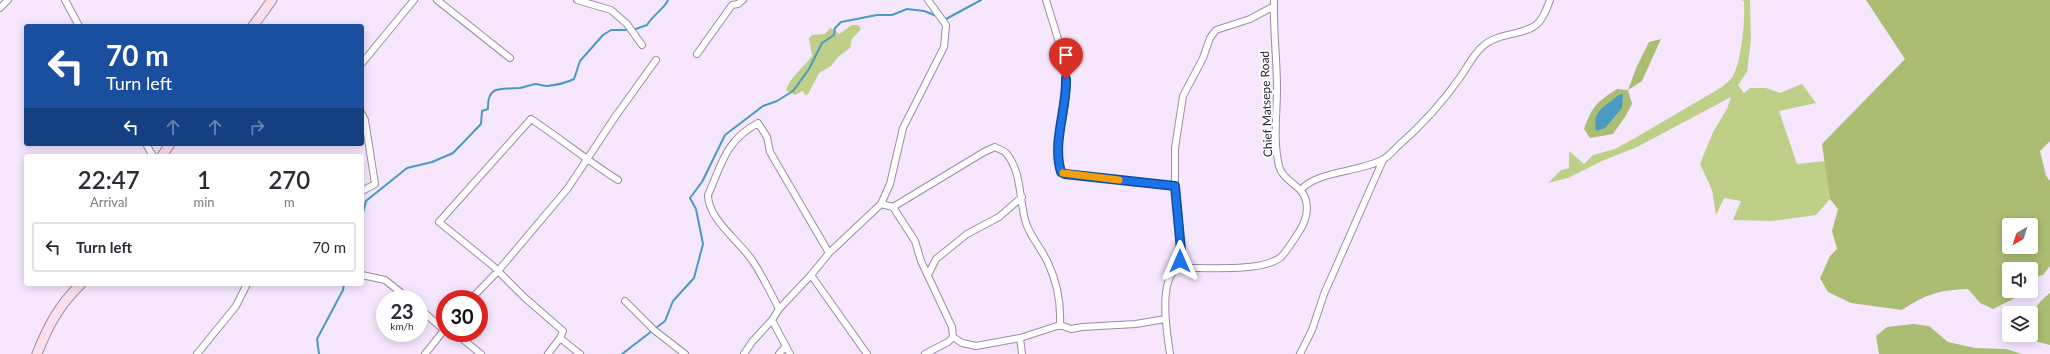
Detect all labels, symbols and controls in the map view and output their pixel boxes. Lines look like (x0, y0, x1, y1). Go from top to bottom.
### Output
text: 70 m (106, 38, 169, 72)
pin (1049, 38, 1083, 79)
icon: left (40, 40, 92, 92)
icon: arrive (1055, 44, 1077, 66)
street label: Chief Matsepe Road (1257, 51, 1275, 157)
text: Turn left (106, 72, 172, 94)
icon: left (120, 116, 142, 138)
icon: ahead (162, 116, 184, 138)
icon: ahead (204, 116, 226, 138)
icon: right (246, 116, 268, 138)
text: 22:47 (78, 165, 140, 194)
text: 1 (197, 165, 211, 194)
text: 270 (268, 165, 310, 194)
text: Arrival (90, 194, 127, 210)
text: min (193, 194, 215, 210)
text: m (284, 194, 295, 210)
north arrow (2002, 218, 2038, 254)
map controls (2002, 218, 2038, 342)
icon: left (42, 236, 64, 258)
text: Turn left (76, 238, 132, 256)
text: 70 m (312, 238, 346, 256)
position arrow (1159, 240, 1201, 282)
button: sound (2002, 262, 2038, 298)
speed limit sign: 30 (436, 290, 488, 342)
text: 23 (390, 299, 414, 323)
button: layers (2002, 306, 2038, 342)
text: km/h (390, 320, 414, 332)

